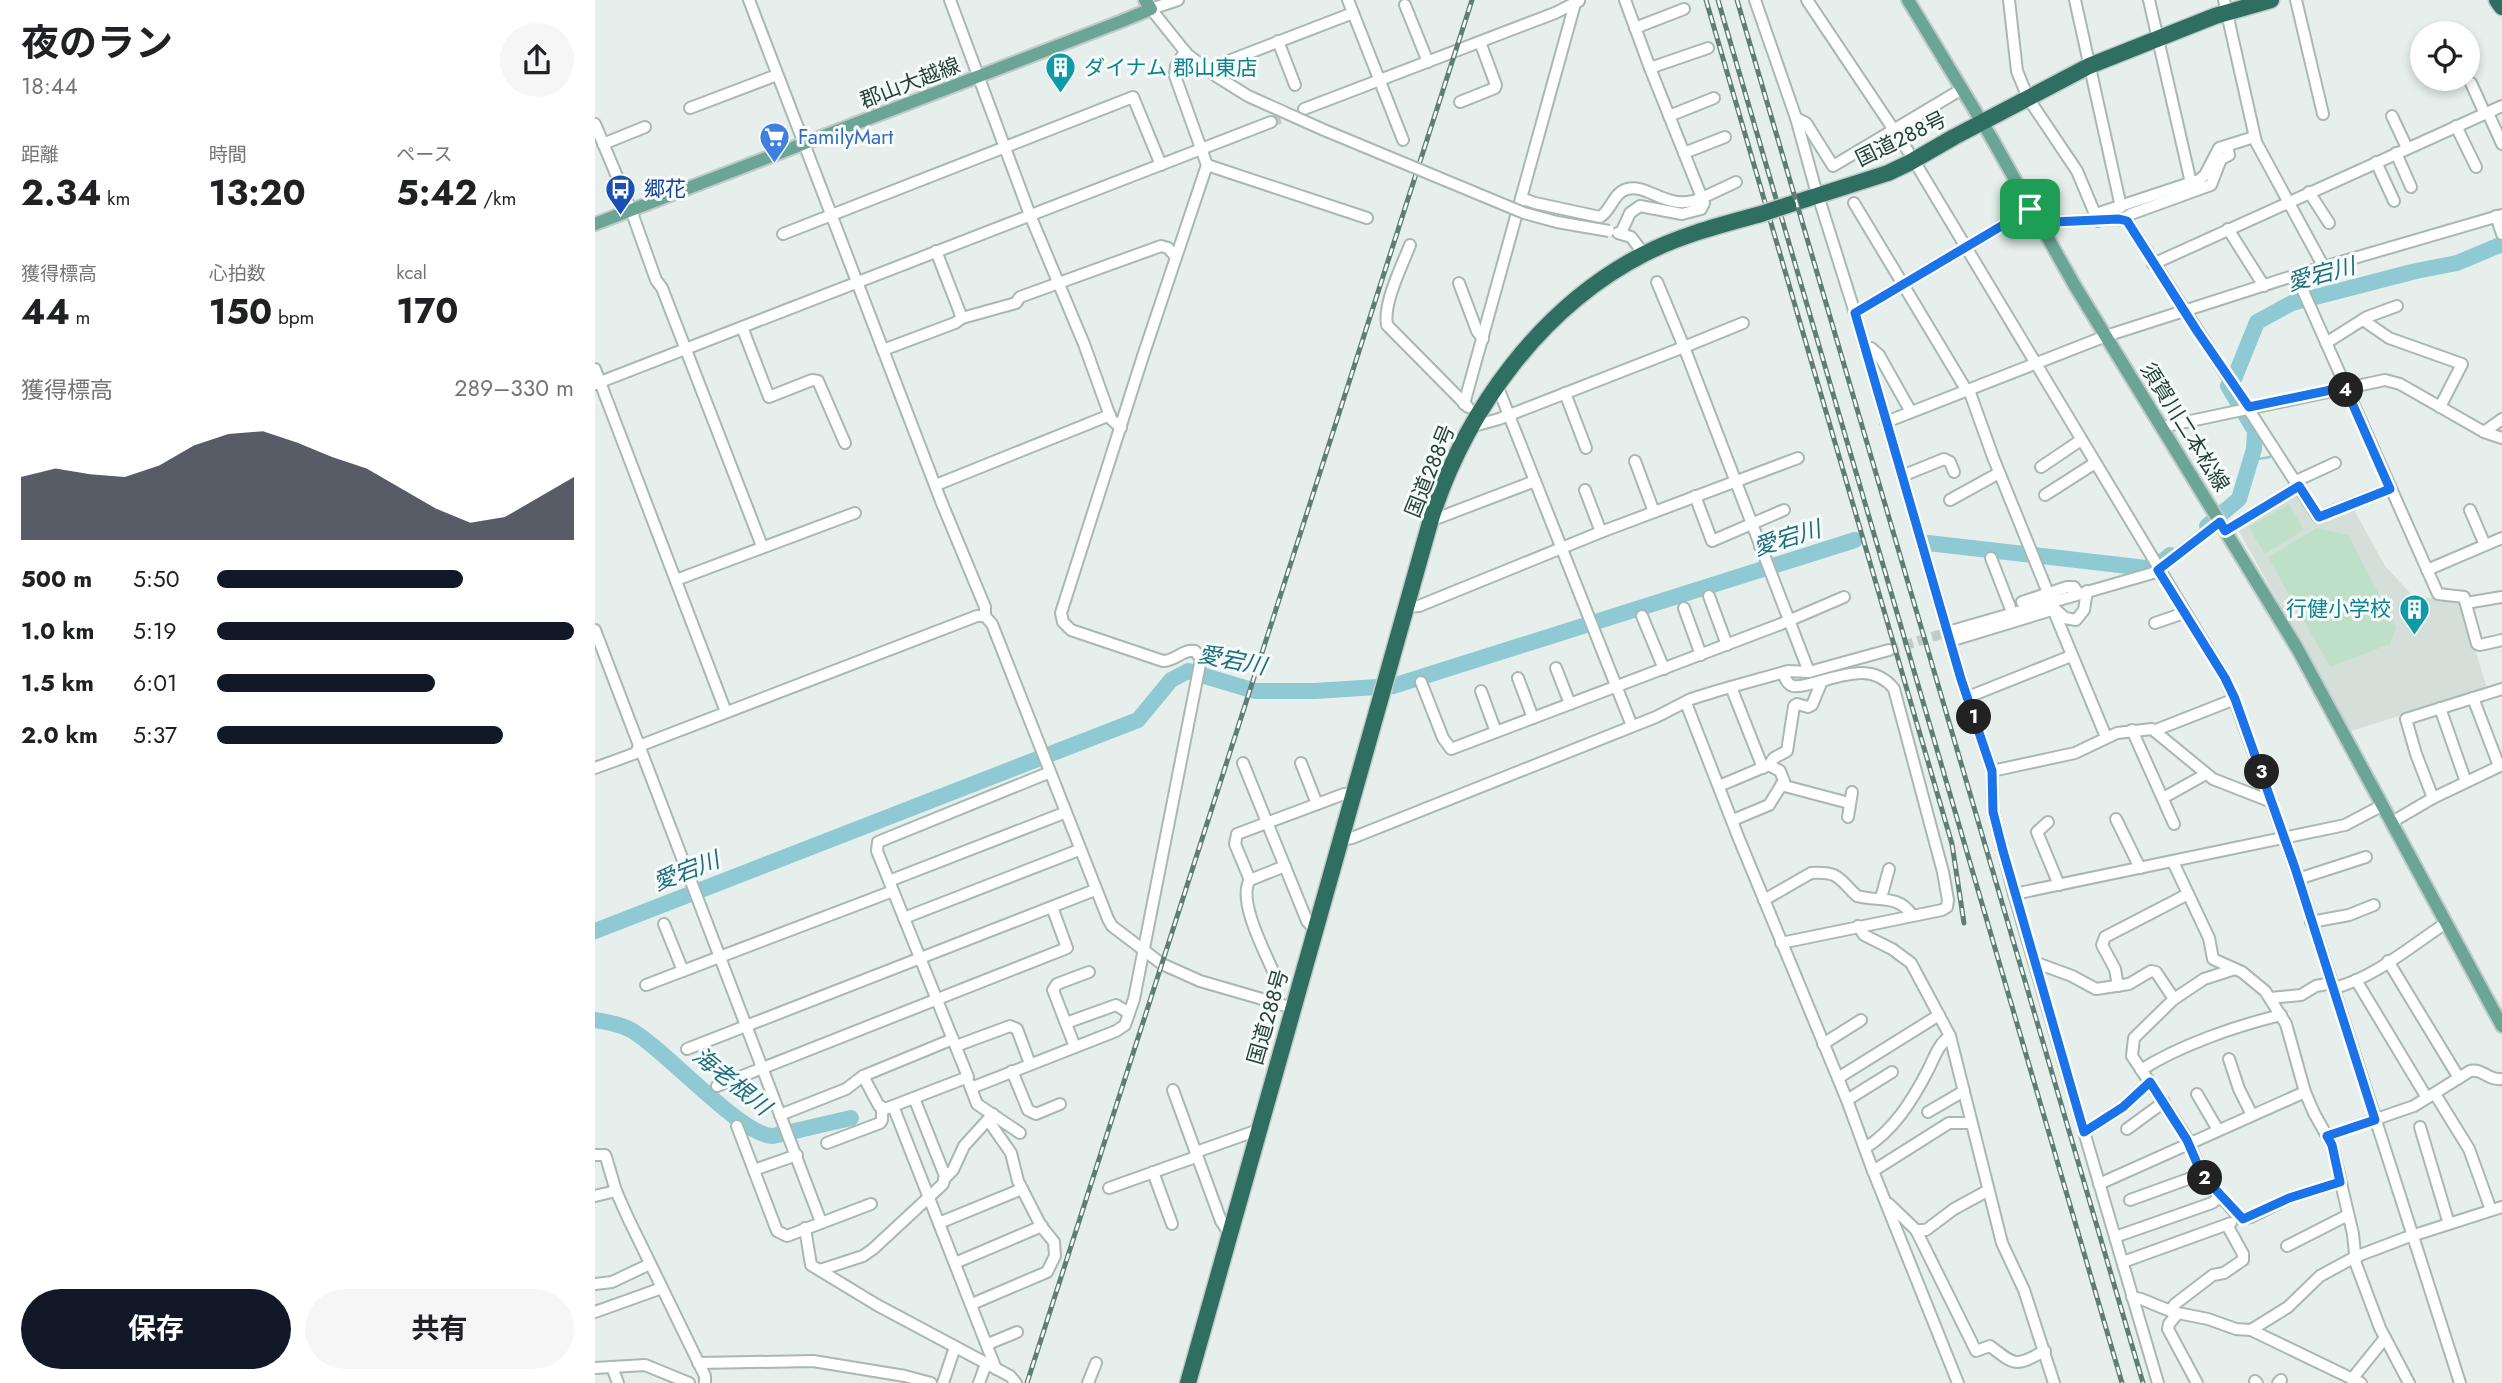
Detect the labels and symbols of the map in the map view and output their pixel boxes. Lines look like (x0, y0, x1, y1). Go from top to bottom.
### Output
street label: 郡山大越線 (856, 50, 964, 116)
building icon: ダイナム 郡山東店 (1044, 51, 1078, 95)
place label: ダイナム 郡山東店 (1084, 53, 1257, 83)
street label: 国道288号 (1850, 104, 1952, 174)
supermarket icon: FamilyMart (758, 120, 792, 164)
place label: FamilyMart (798, 122, 893, 152)
bus stop icon: 郷花 (604, 172, 638, 216)
place label: 郷花 (644, 174, 686, 204)
pin (2000, 179, 2060, 239)
water label: 愛宕川 (2283, 248, 2362, 299)
street label: 須賀川二本松線 (2133, 357, 2237, 497)
pin: 4 (2329, 372, 2363, 408)
street label: 国道288号 (1398, 420, 1462, 522)
water label: 愛宕川 (1749, 511, 1828, 564)
building icon: 行健小学校 (2397, 592, 2431, 636)
place label: 行健小学校 (2286, 594, 2391, 624)
water label: 愛宕川 (1195, 637, 1272, 684)
pin: 1 (1957, 700, 1991, 734)
pin: 3 (2245, 754, 2279, 790)
water label: 愛宕川 (648, 842, 727, 899)
street label: 国道288号 (1240, 966, 1296, 1068)
water label: 海老根川 (686, 1039, 781, 1125)
pin: 2 (2187, 1160, 2223, 1196)

